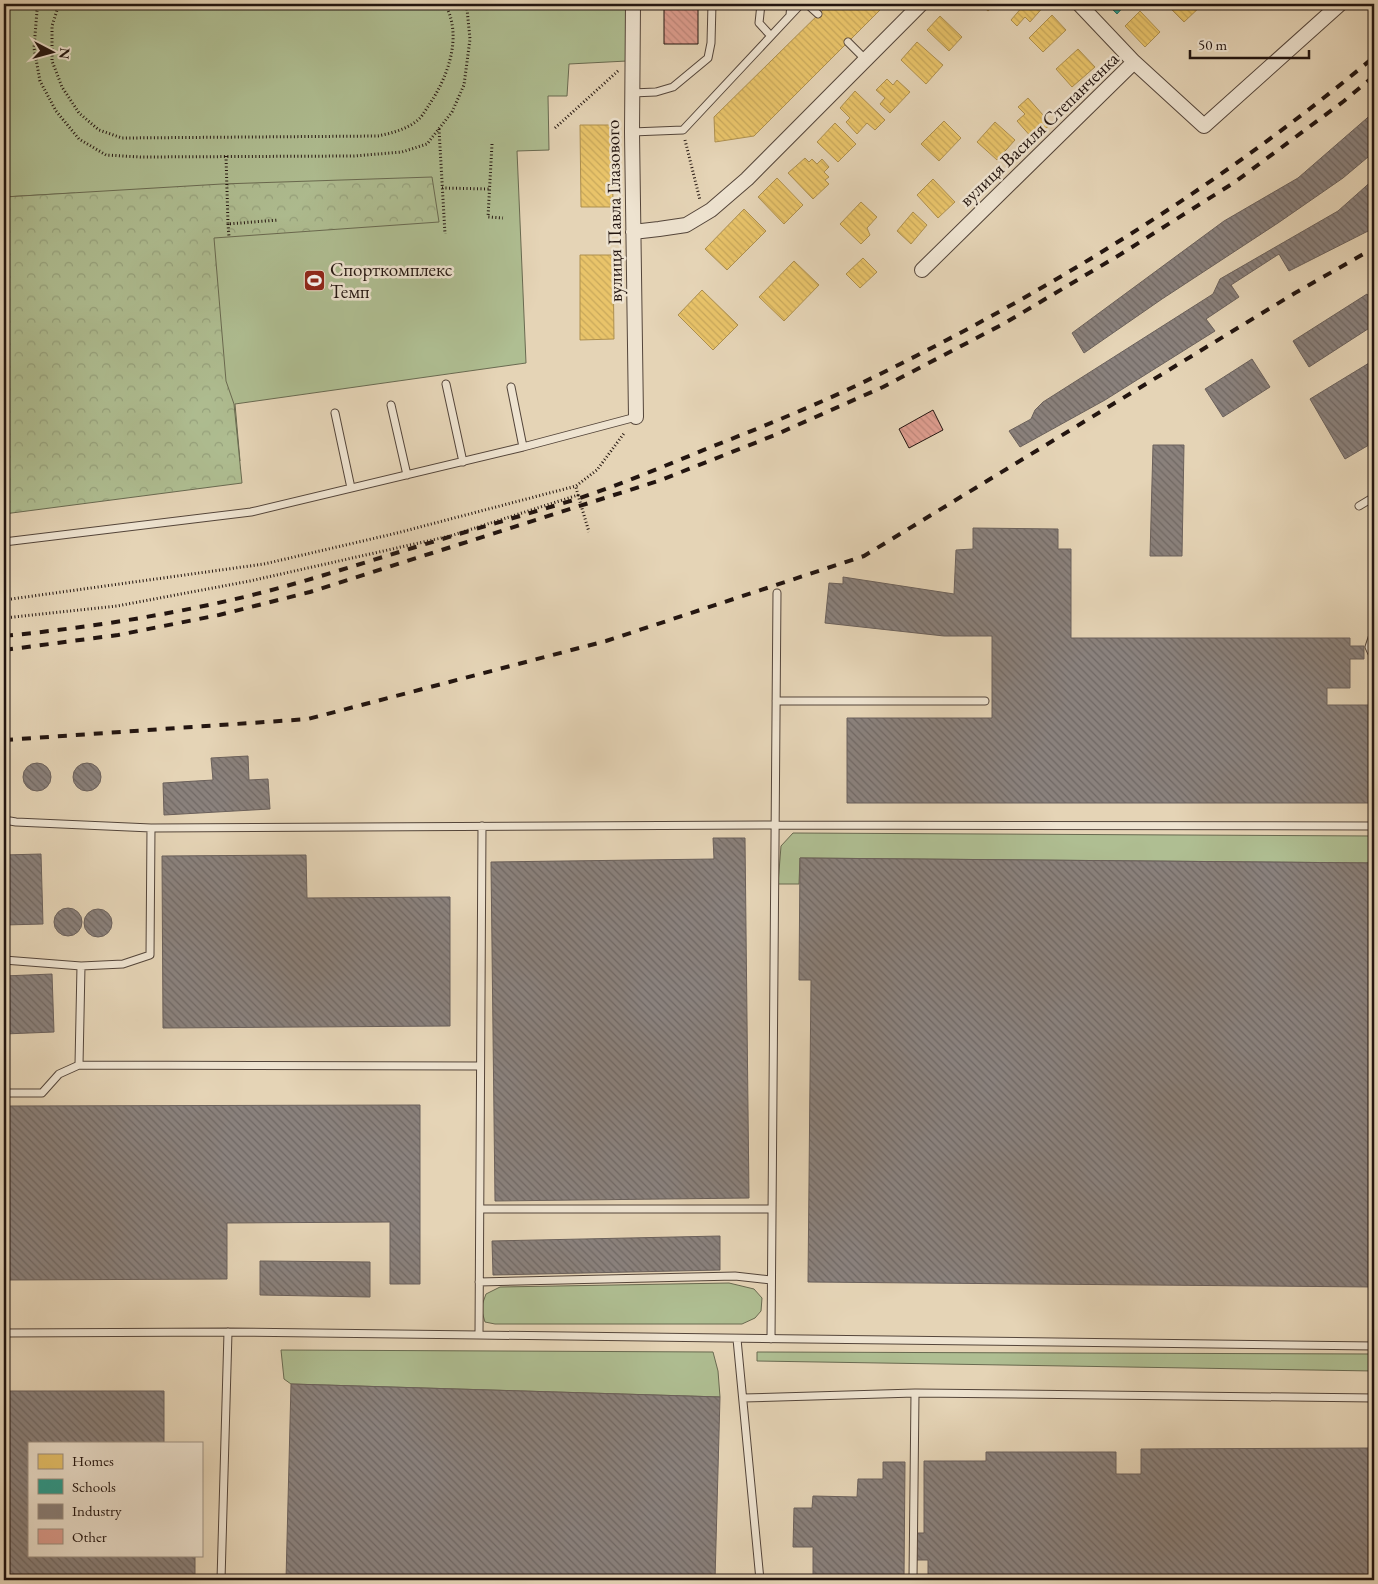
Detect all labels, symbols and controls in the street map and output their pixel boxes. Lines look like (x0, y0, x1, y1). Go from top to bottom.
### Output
north arrow (28, 28, 78, 78)
scale bar (1190, 28, 1309, 60)
text: 50 m (1198, 35, 1227, 54)
street label: вулиця Василя Степанченка (954, 46, 1124, 212)
text: N (55, 47, 74, 61)
street label: вулиця Павла Глазового (600, 120, 628, 302)
place label: Спорткомплекс Темп (330, 257, 453, 304)
sports icon: Спорткомплекс Темп (302, 268, 326, 292)
legend (28, 1442, 202, 1556)
text: Homes (72, 1451, 114, 1470)
text: Schools (72, 1477, 116, 1496)
text: Industry (72, 1501, 122, 1520)
text: Other (72, 1527, 107, 1546)

